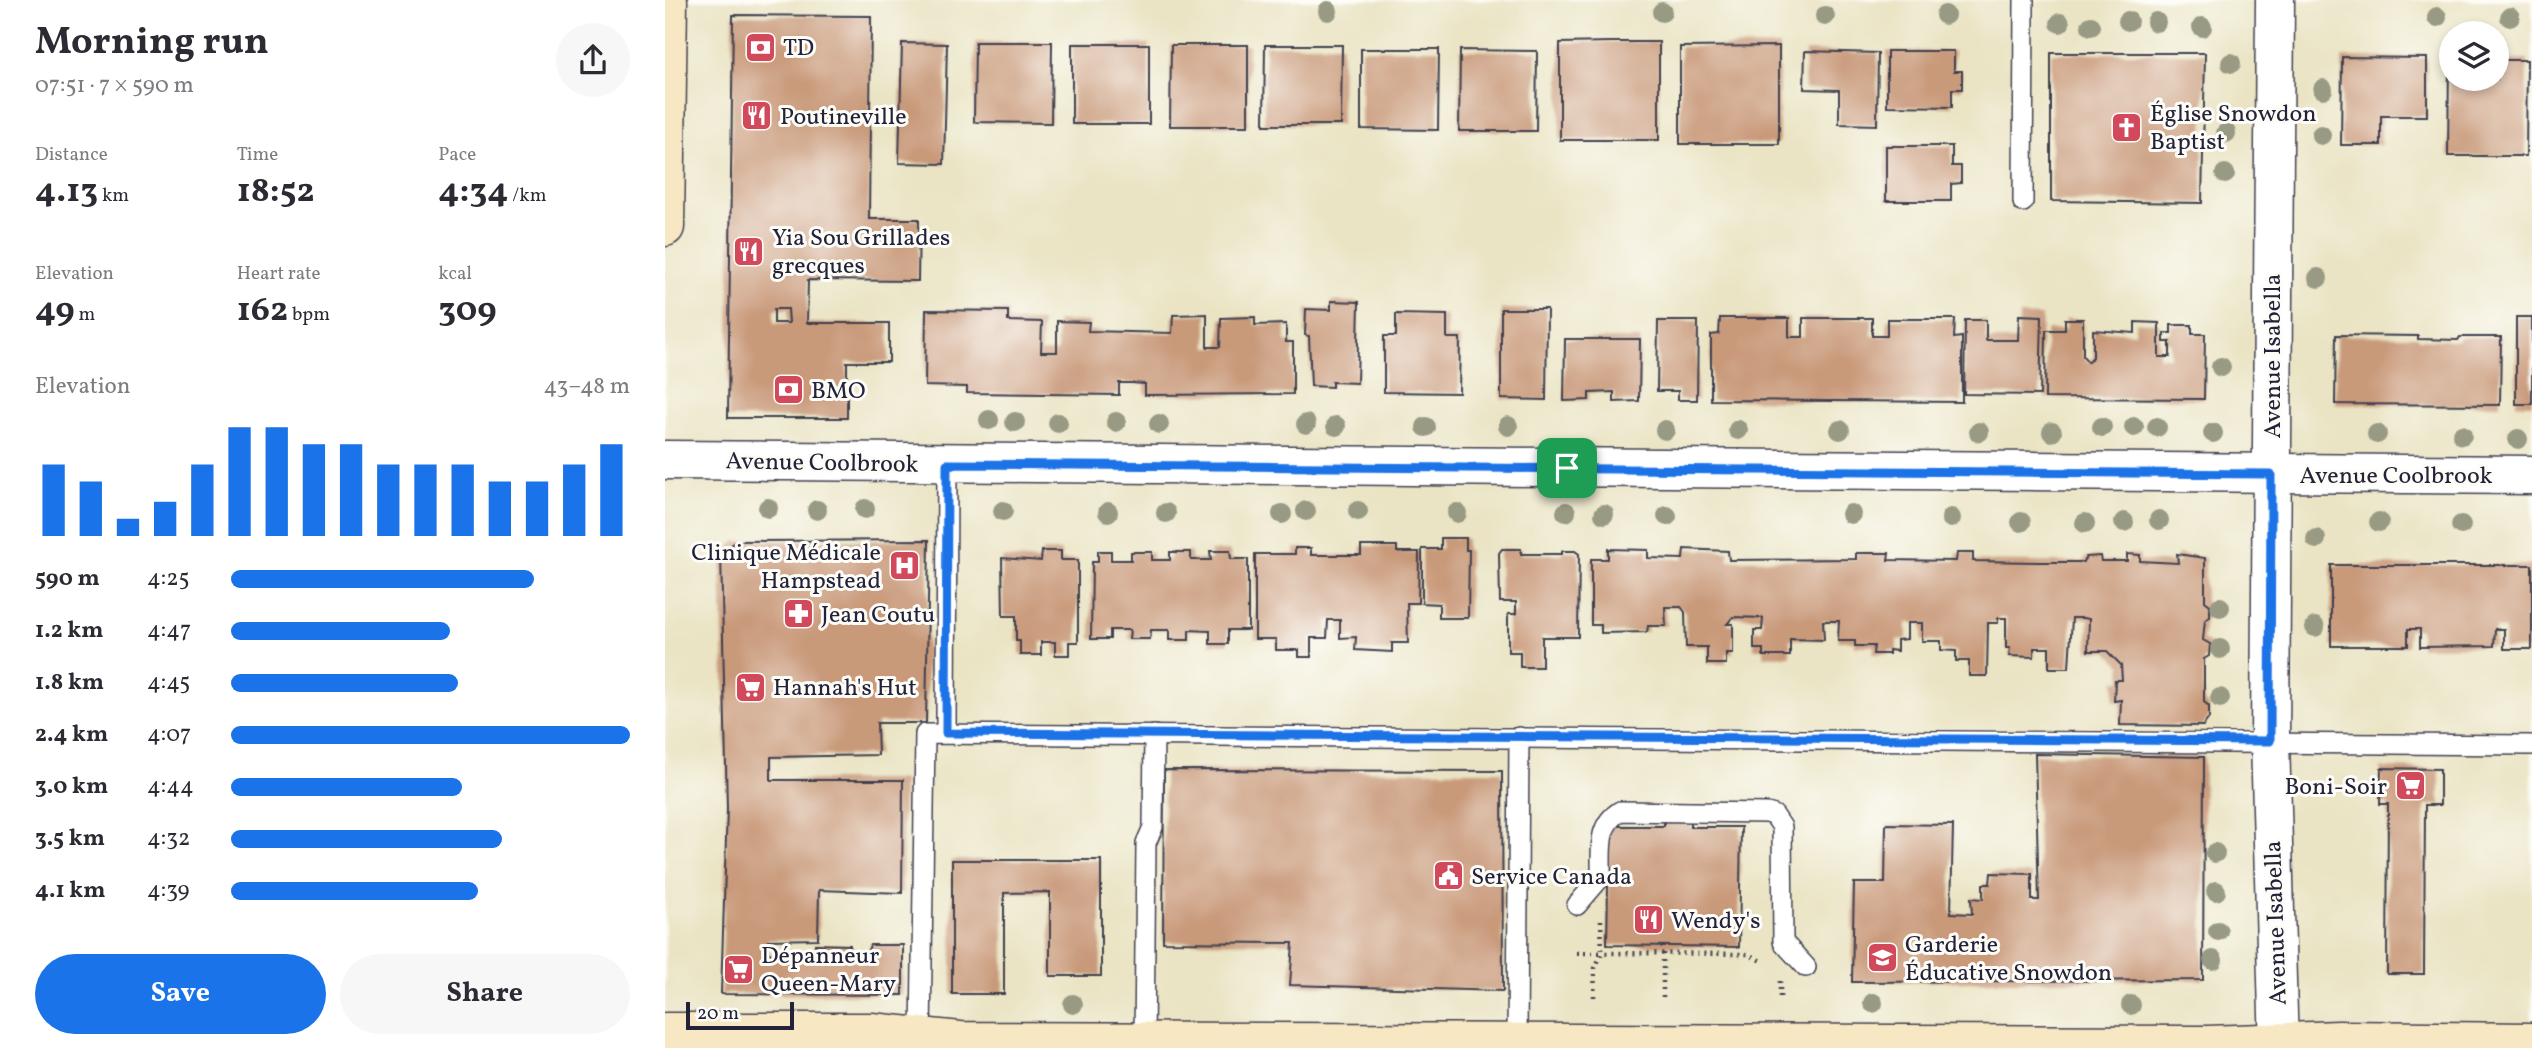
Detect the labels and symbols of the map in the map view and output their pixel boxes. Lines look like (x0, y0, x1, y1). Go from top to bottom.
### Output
bank icon: TD (743, 30, 777, 64)
place label: TD (783, 32, 814, 66)
place label: Église Snowdon Baptist (2150, 98, 2317, 160)
restaurant icon: Poutineville (740, 99, 774, 133)
place label: Poutineville (780, 101, 907, 135)
church icon: Église Snowdon Baptist (2110, 110, 2144, 144)
place label: Yia Sou Grillades grecques (772, 222, 950, 284)
restaurant icon: Yia Sou Grillades grecques (732, 234, 766, 268)
street label: Avenue Isabella (2257, 274, 2291, 438)
bank icon: BMO (771, 373, 805, 407)
place label: BMO (811, 375, 866, 409)
pin (1537, 438, 1597, 498)
street label: Avenue Coolbrook (725, 445, 919, 483)
street label: Avenue Coolbrook (2299, 460, 2493, 494)
place label: Clinique Médicale Hampstead (691, 537, 881, 599)
hospital icon: Clinique Médicale Hampstead (887, 549, 921, 583)
pharmacy icon: Jean Coutu (781, 597, 815, 631)
place label: Jean Coutu (821, 599, 935, 633)
supermarket icon: Hannah's Hut (733, 670, 767, 704)
place label: Hannah's Hut (773, 672, 917, 706)
supermarket icon: Boni-Soir (2393, 769, 2427, 803)
place label: Boni-Soir (2284, 771, 2387, 805)
street label: Avenue Isabella (2257, 840, 2297, 1006)
public building icon: Service Canada (1431, 859, 1465, 893)
place label: Service Canada (1471, 861, 1632, 895)
restaurant icon: Wendy's (1631, 903, 1665, 937)
place label: Wendy's (1671, 905, 1760, 939)
place label: Garderie Éducative Snowdon (1905, 929, 2112, 991)
place label: Dépanneur Queen-Mary (761, 940, 896, 1002)
school or university icon: Garderie Éducative Snowdon (1865, 941, 1899, 975)
supermarket icon: Dépanneur Queen-Mary (721, 952, 755, 986)
scale bar (686, 999, 795, 1031)

